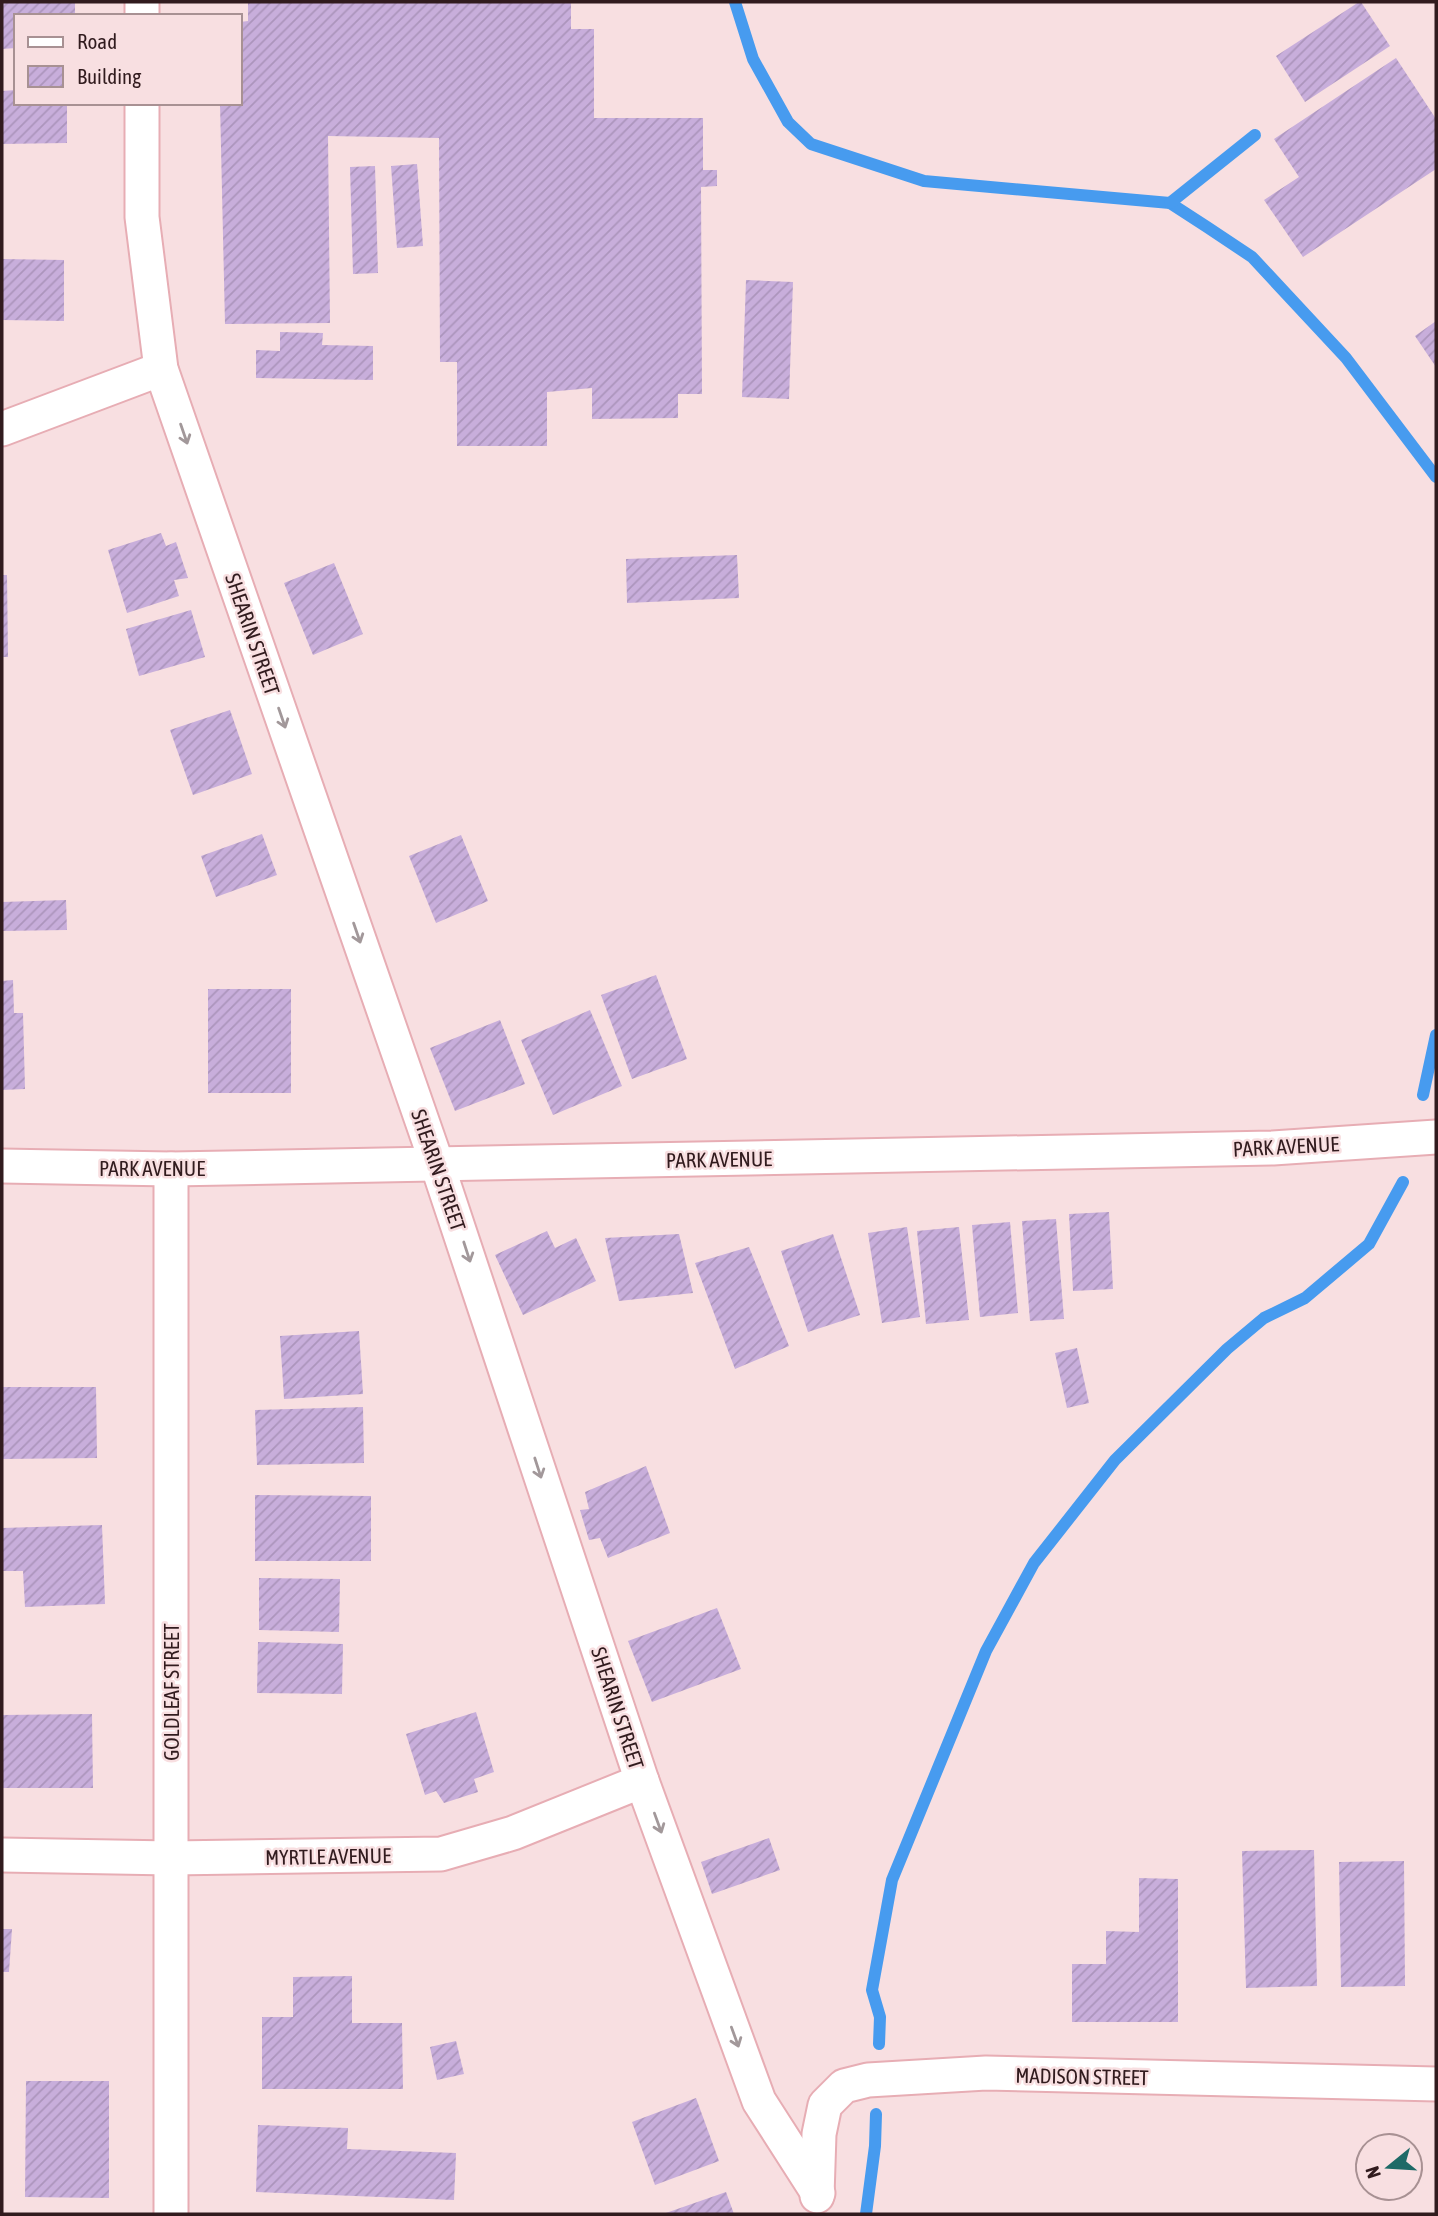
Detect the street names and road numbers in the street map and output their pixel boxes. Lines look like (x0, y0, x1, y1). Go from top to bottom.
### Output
street label: SHEARIN STREET (221, 570, 285, 698)
street label: SHEARIN STREET (407, 1106, 471, 1234)
street label: PARK AVENUE (1232, 1131, 1340, 1161)
street label: PARK AVENUE (666, 1146, 772, 1172)
street label: PARK AVENUE (99, 1156, 205, 1180)
street label: GOLDLEAF STREET (159, 1623, 183, 1761)
street label: SHEARIN STREET (587, 1644, 649, 1772)
street label: MYRTLE AVENUE (265, 1843, 391, 1869)
street label: MADISON STREET (1015, 2063, 1149, 2089)

